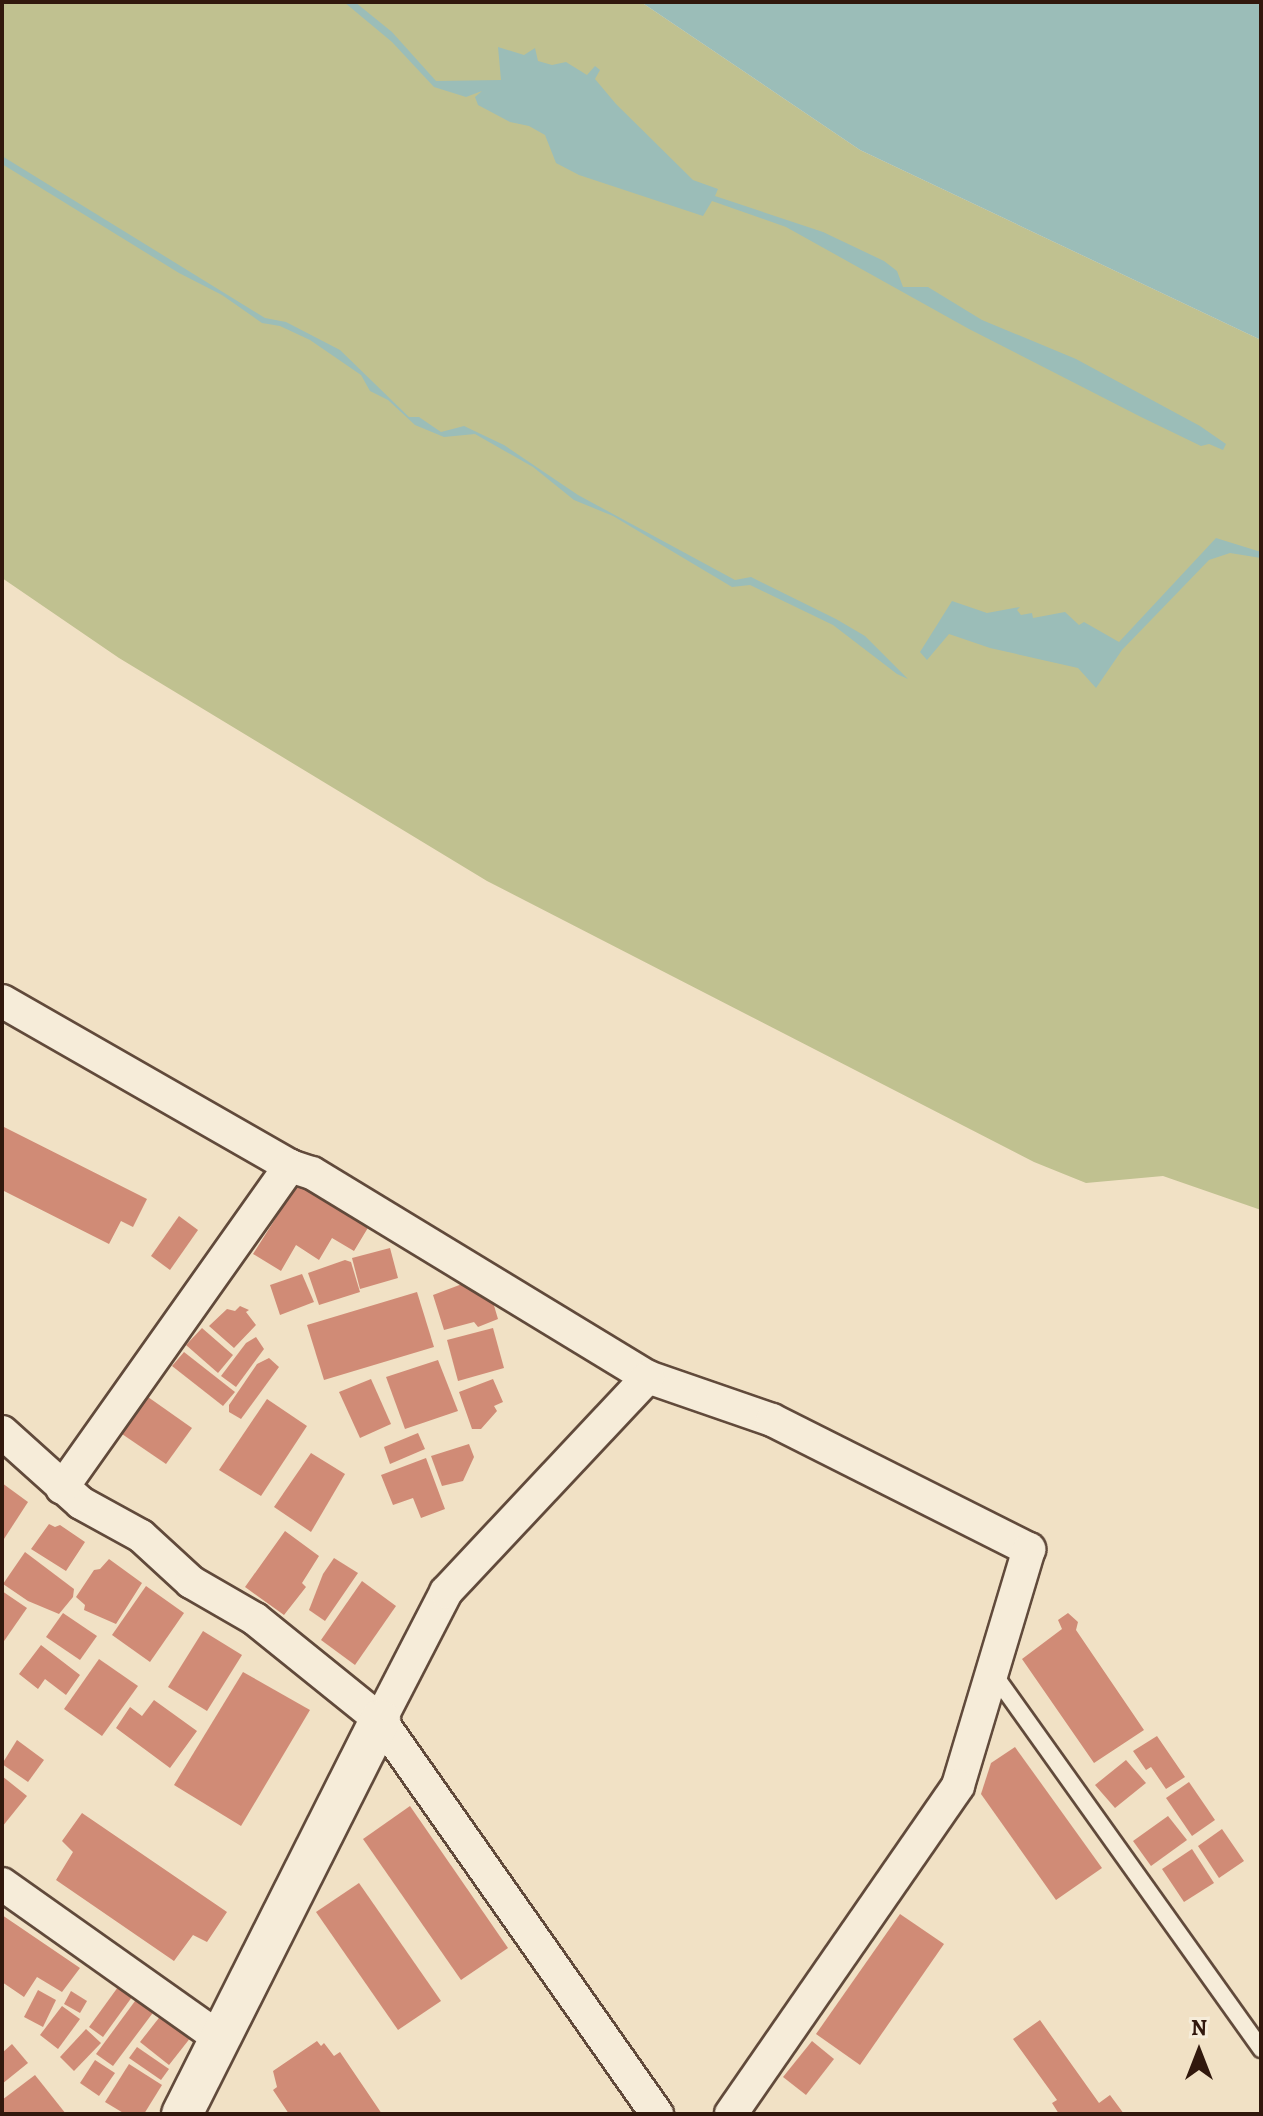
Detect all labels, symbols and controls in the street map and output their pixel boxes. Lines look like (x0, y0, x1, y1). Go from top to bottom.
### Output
north arrow (1159, 2012, 1239, 2092)
text: N (1191, 2013, 1207, 2043)

